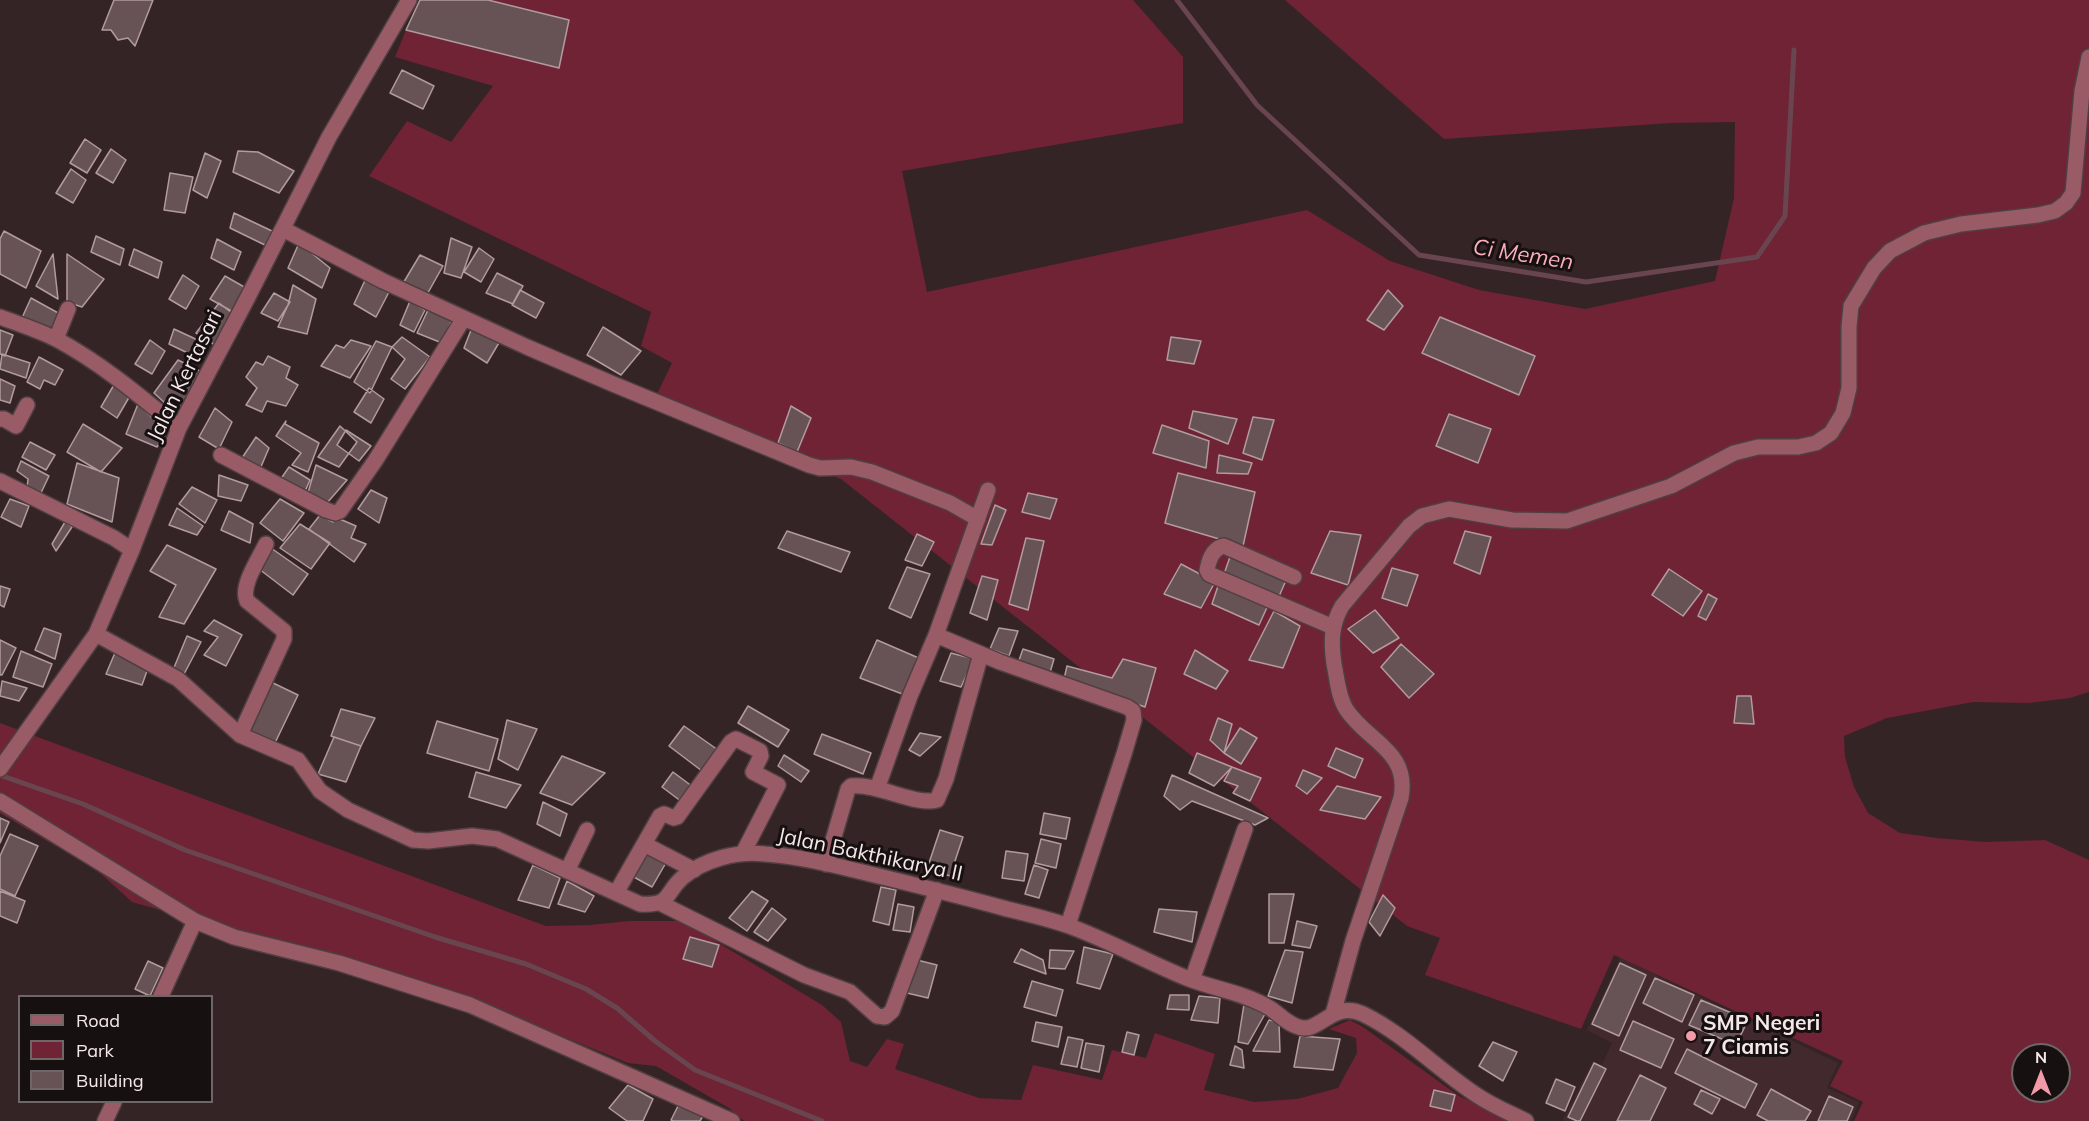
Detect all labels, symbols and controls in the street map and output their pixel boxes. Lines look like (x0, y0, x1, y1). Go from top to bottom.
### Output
water label: Ci Memen (1471, 234, 1575, 276)
street label: Jalan Kertasari (142, 306, 228, 446)
street label: Jalan Bakthikarya II (775, 823, 965, 887)
legend (18, 995, 213, 1103)
text: Road (76, 1009, 120, 1032)
place label: SMP Negeri 7 Ciamis (1703, 1011, 1820, 1061)
marker: SMP Negeri 7 Ciamis (1684, 1029, 1698, 1043)
text: Park (76, 1039, 114, 1062)
north arrow (2011, 1043, 2071, 1103)
text: N (2035, 1047, 2047, 1067)
text: Building (76, 1069, 144, 1092)

